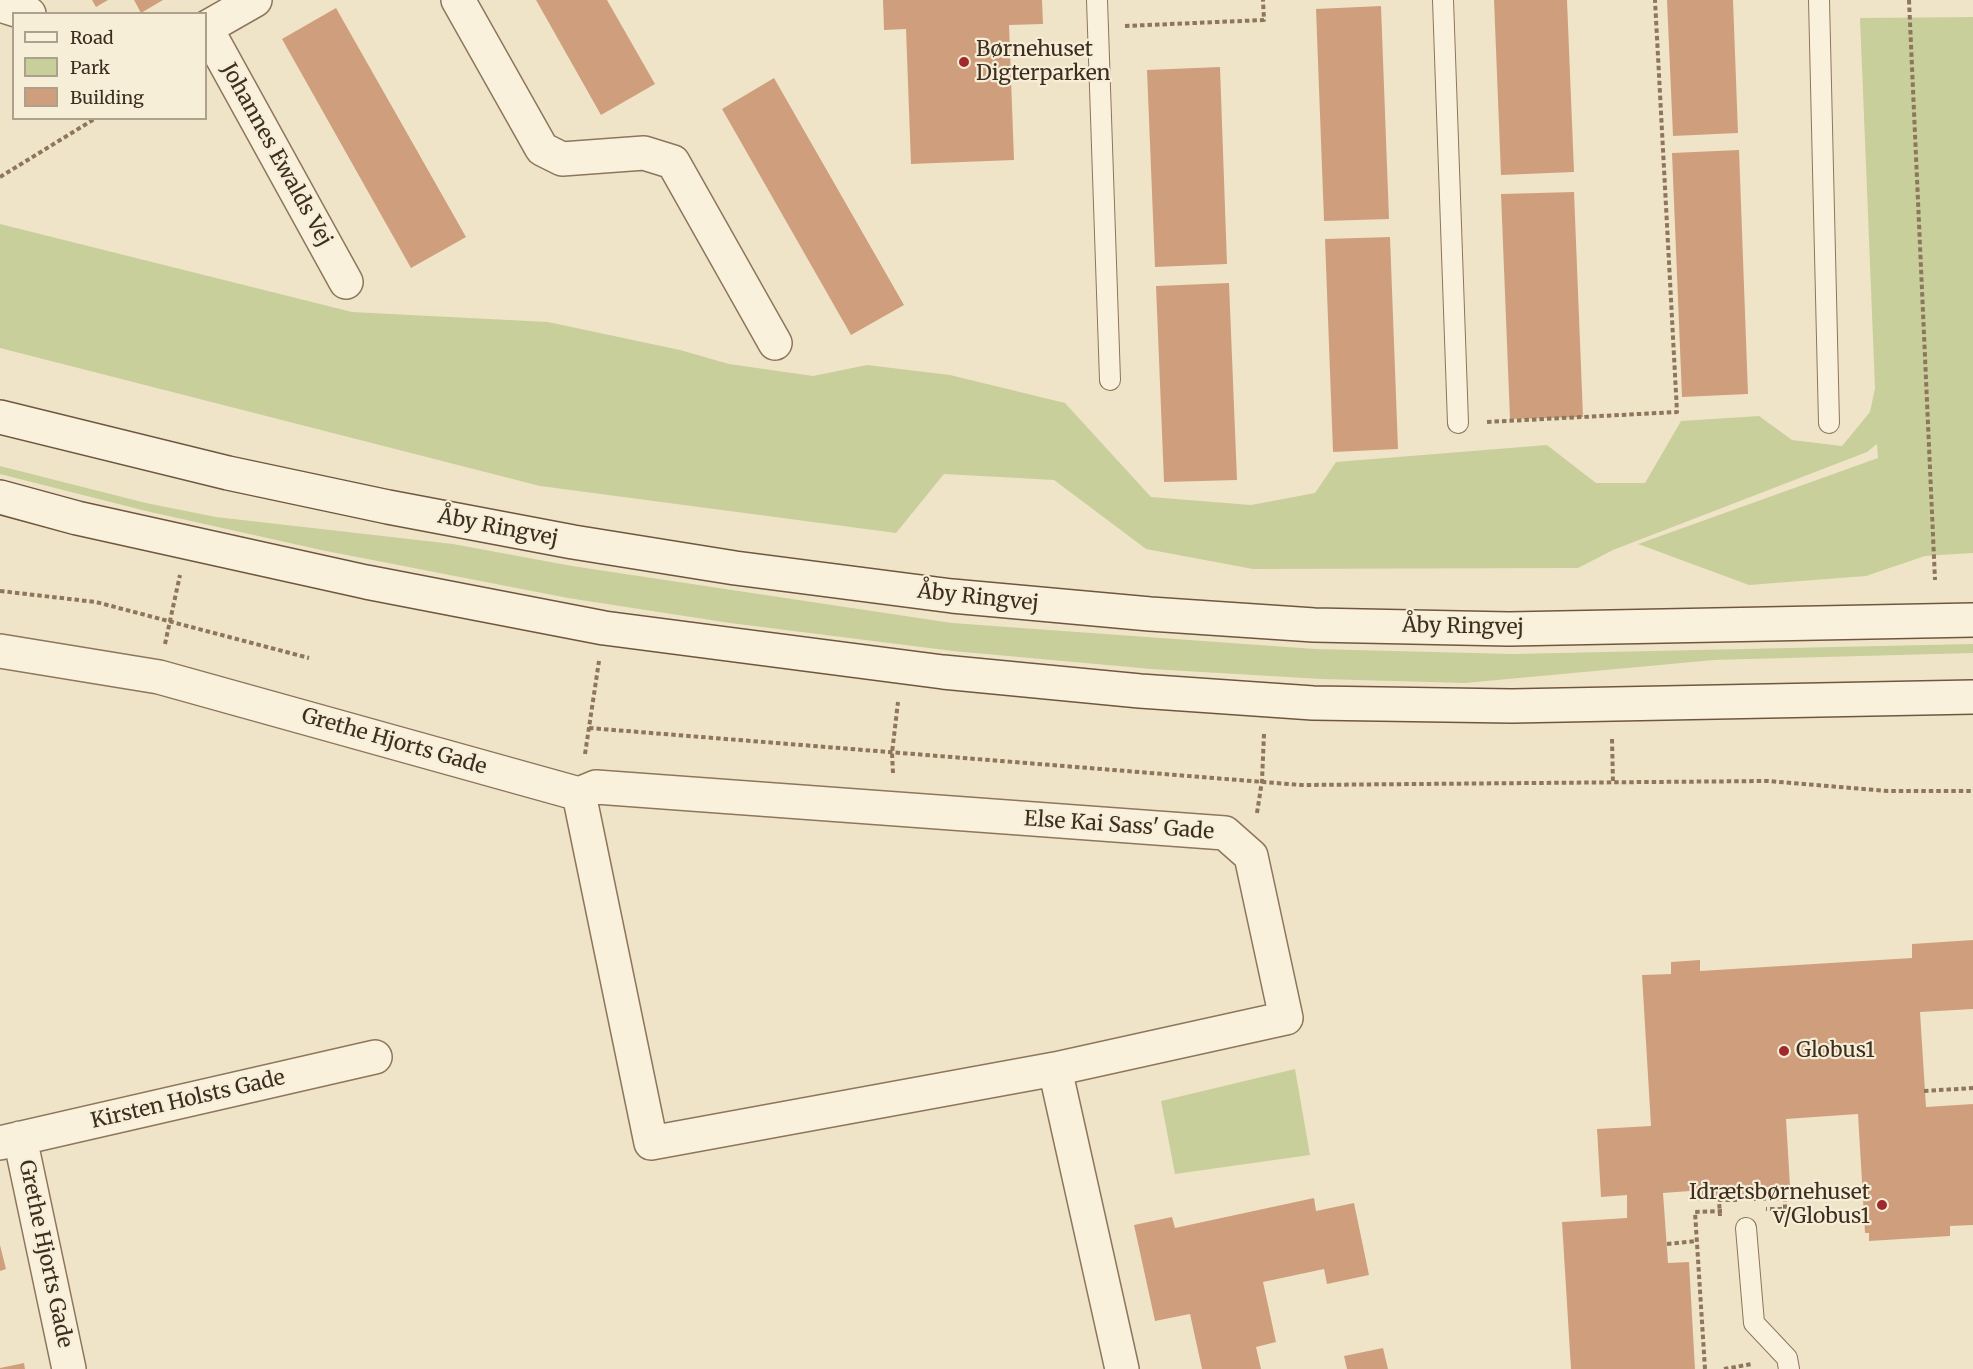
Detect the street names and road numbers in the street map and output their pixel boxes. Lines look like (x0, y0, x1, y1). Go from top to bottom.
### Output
street label: Johannes Ewalds Vej (215, 59, 337, 251)
street label: Åby Ringvej (436, 504, 560, 552)
street label: Åby Ringvej (916, 579, 1040, 617)
street label: Åby Ringvej (1402, 613, 1524, 641)
street label: Grethe Hjorts Gade (299, 704, 489, 780)
street label: Else Kai Sass' Gade (1023, 807, 1215, 845)
street label: Kirsten Holsts Gade (89, 1065, 287, 1135)
street label: Grethe Hjorts Gade (13, 1158, 77, 1350)

